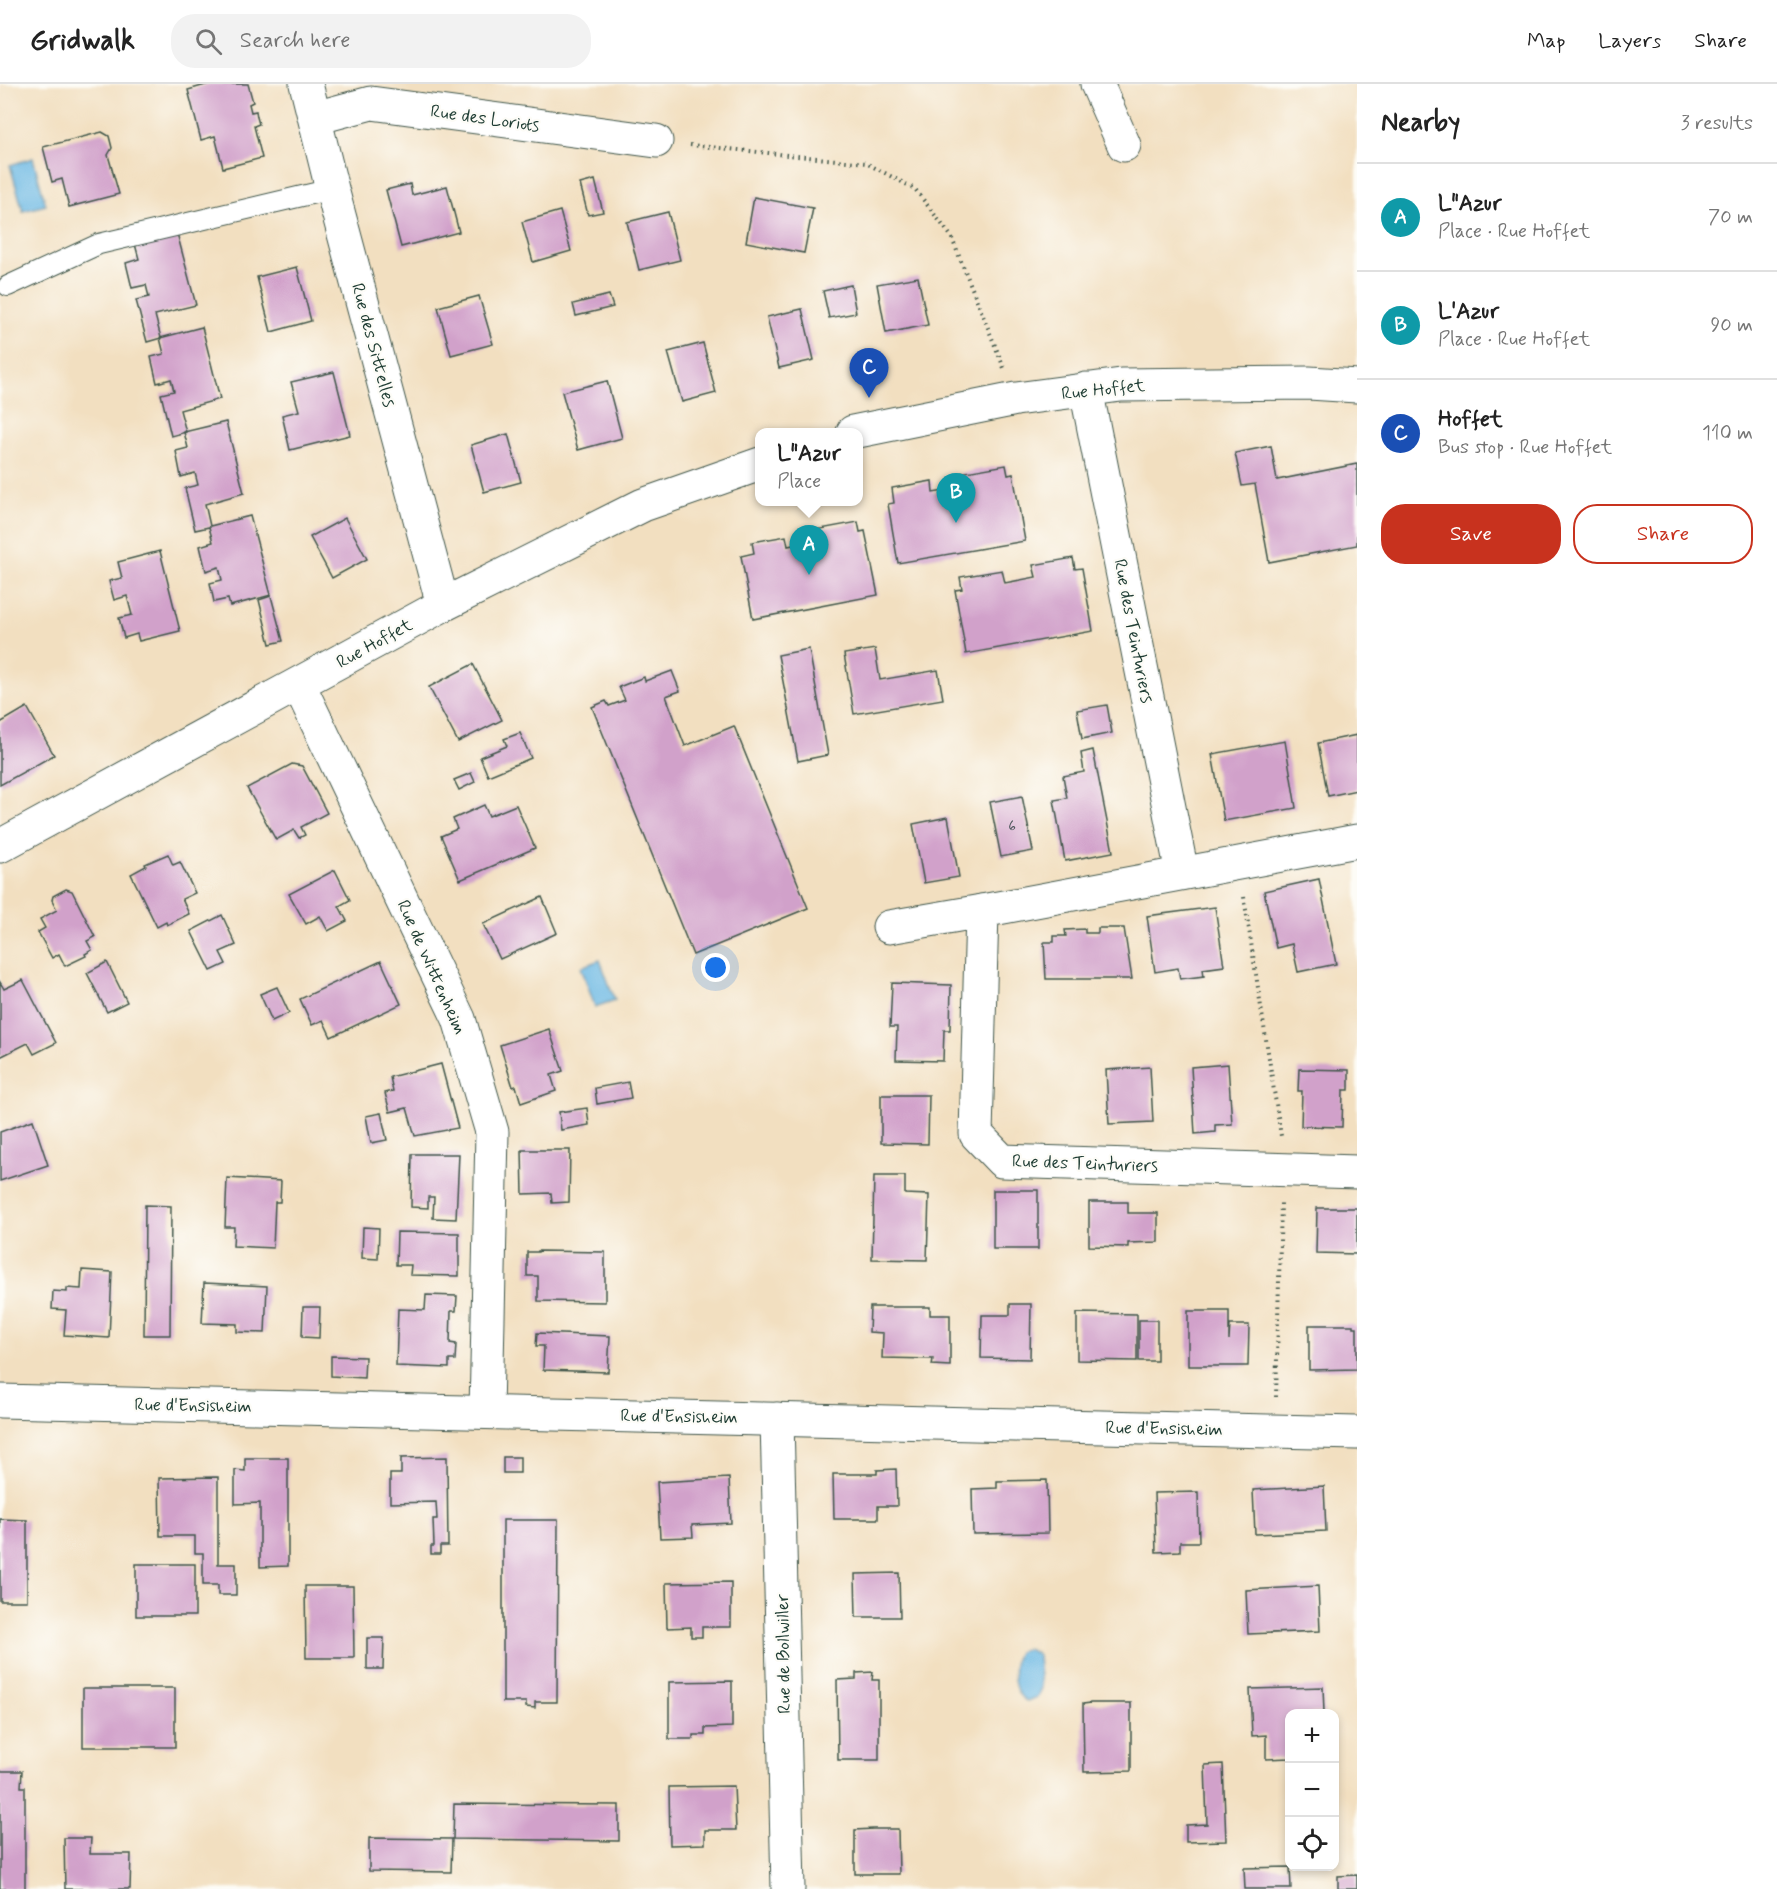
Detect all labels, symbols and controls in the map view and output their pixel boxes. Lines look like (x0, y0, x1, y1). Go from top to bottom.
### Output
search box (171, 14, 591, 68)
text: Gridwalk (30, 23, 135, 60)
icon: search (192, 25, 225, 58)
text: Search here (240, 27, 351, 55)
text: Map (1527, 27, 1565, 55)
text: Layers (1598, 27, 1661, 55)
text: Share (1694, 27, 1747, 55)
street label: Rue des Loriots (429, 99, 541, 139)
text: Nearby (1381, 106, 1460, 140)
text: 3 results (1681, 110, 1753, 137)
text: L"Azur (1438, 190, 1502, 218)
text: A (1394, 204, 1407, 231)
text: 70 m (1708, 204, 1753, 231)
text: Place · Rue Hoffet (1438, 218, 1590, 245)
street label: Rue des Sittelles (345, 281, 401, 410)
text: L'Azur (1438, 298, 1499, 326)
text: B (1394, 312, 1407, 339)
text: 90 m (1710, 312, 1753, 339)
text: Place · Rue Hoffet (1438, 326, 1590, 353)
pin: C (850, 348, 888, 398)
street label: Rue Hoffet (1060, 374, 1146, 406)
text: Hoffet (1438, 406, 1503, 434)
text: C (1393, 420, 1408, 447)
text: 110 m (1702, 420, 1753, 447)
popup (755, 428, 863, 506)
text: Bus stop · Rue Hoffet (1438, 434, 1612, 461)
text: L"Azur (777, 440, 841, 468)
text: Place (777, 468, 821, 495)
pin: B (936, 474, 976, 523)
button: Save (1381, 504, 1561, 564)
button: Share (1573, 504, 1753, 564)
pin: A (790, 526, 828, 575)
street label: Rue des Teinturiers (1107, 557, 1159, 705)
street label: Rue Hoffet (332, 613, 417, 675)
house number: 6 (1008, 817, 1016, 837)
street label: Rue de Wittenheim (391, 896, 471, 1038)
your location (701, 953, 730, 982)
street label: Rue des Teinturiers (1011, 1149, 1158, 1179)
street label: Rue d'Ensisheim (134, 1393, 252, 1419)
street label: Rue d'Ensisheim (620, 1404, 738, 1430)
street label: Rue d'Ensisheim (1105, 1416, 1223, 1442)
street label: Rue de Bollwiller (771, 1593, 797, 1714)
map controls (1285, 1709, 1339, 1871)
button: + (1285, 1709, 1339, 1763)
button: − (1285, 1763, 1339, 1817)
button: locate (1285, 1817, 1339, 1871)

